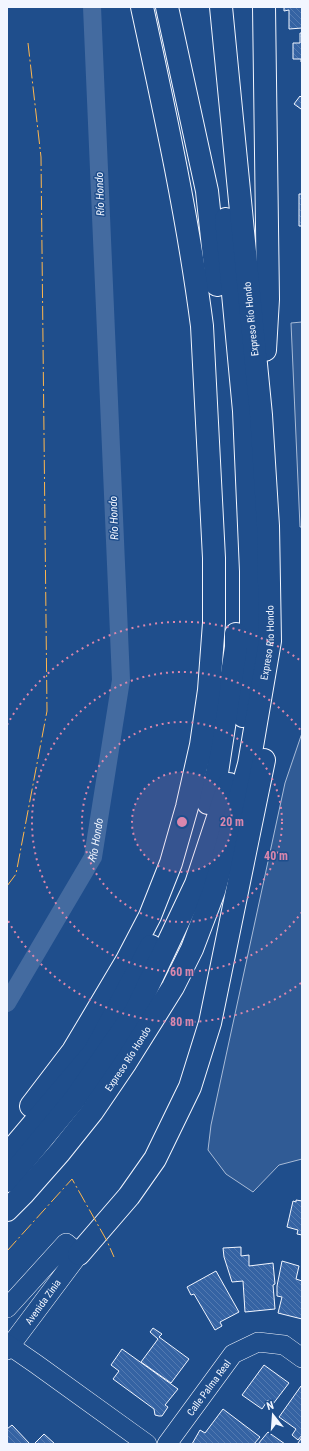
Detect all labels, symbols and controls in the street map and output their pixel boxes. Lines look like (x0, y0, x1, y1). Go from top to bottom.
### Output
water label: Río Hondo (93, 172, 107, 216)
street label: Expreso Río Hondo (242, 281, 260, 357)
water label: Río Hondo (107, 496, 121, 540)
street label: Expreso Río Hondo (258, 605, 276, 681)
centre of rings (175, 815, 189, 829)
text: 20 m (220, 815, 244, 829)
water label: Río Hondo (85, 817, 106, 864)
text: 40 m (264, 849, 288, 863)
text: 60 m (170, 965, 194, 979)
text: 80 m (170, 1015, 194, 1029)
street label: Expreso Río Hondo (102, 1024, 153, 1093)
street label: Avenida Zinia (23, 1277, 63, 1327)
street label: Calle Palma Real (184, 1358, 232, 1418)
north arrow (253, 1395, 293, 1435)
text: N (265, 1399, 276, 1413)

